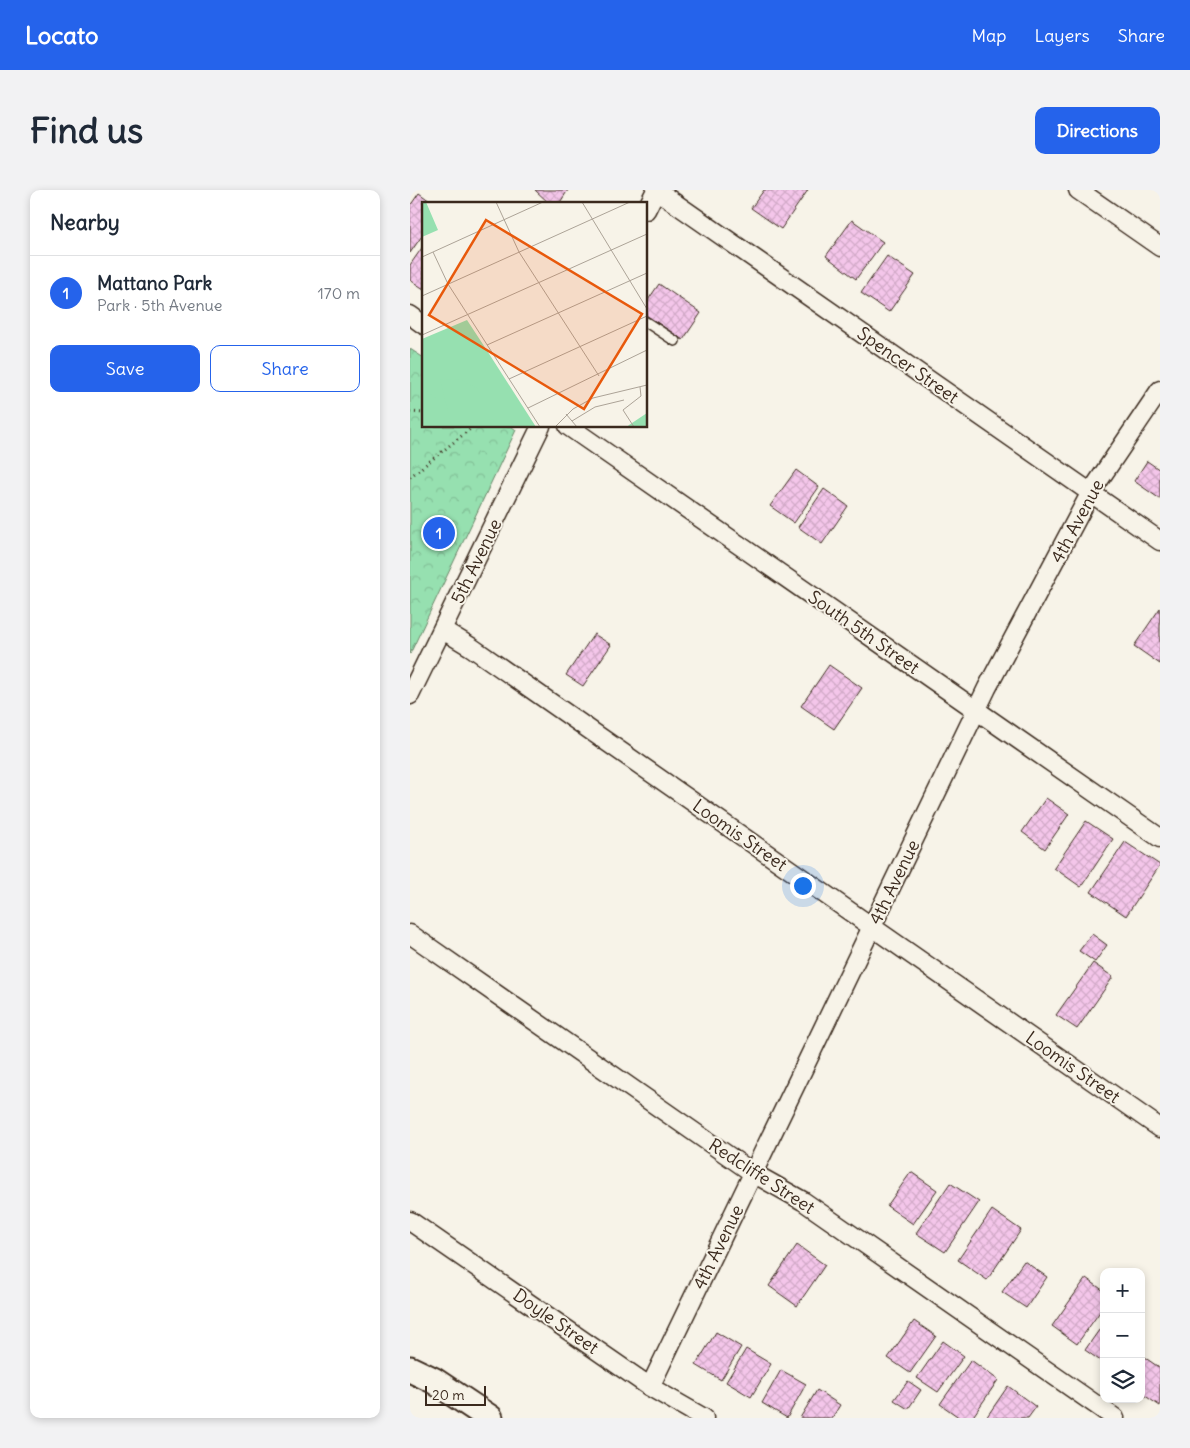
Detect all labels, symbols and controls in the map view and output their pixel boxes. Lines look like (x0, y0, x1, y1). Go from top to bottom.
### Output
text: Locato (25, 20, 99, 50)
text: Map (971, 24, 1006, 47)
text: Layers (1034, 24, 1090, 47)
text: Share (1118, 24, 1165, 47)
button: Directions (1035, 107, 1160, 154)
text: Find us (30, 108, 143, 152)
inset map (422, 202, 648, 428)
text: Nearby (50, 209, 120, 236)
text: Mattano Park (97, 271, 212, 295)
text: 1 (63, 283, 69, 303)
text: 170 m (317, 283, 360, 303)
text: Park · 5th Avenue (97, 295, 223, 315)
street label: Spencer Street (853, 322, 963, 408)
button: Save (50, 345, 200, 392)
button: Share (210, 345, 360, 392)
street label: 4th Avenue (1045, 475, 1109, 567)
pin: 1 (423, 514, 455, 552)
street label: 5th Avenue (446, 515, 506, 607)
street label: South 5th Street (804, 585, 924, 679)
street label: Loomis Street (688, 794, 792, 876)
street label: 4th Avenue (864, 836, 924, 928)
your location (790, 873, 816, 899)
street label: Loomis Street (1021, 1026, 1125, 1108)
street label: Redcliffe Street (705, 1133, 819, 1219)
street label: 4th Avenue (688, 1201, 748, 1293)
map controls (1100, 1268, 1145, 1403)
button: + (1100, 1268, 1145, 1313)
street label: Doyle Street (509, 1283, 603, 1359)
button: − (1100, 1313, 1145, 1358)
button: layers (1100, 1358, 1145, 1403)
scale bar (425, 1383, 486, 1406)
text: 20 m (432, 1386, 465, 1404)

